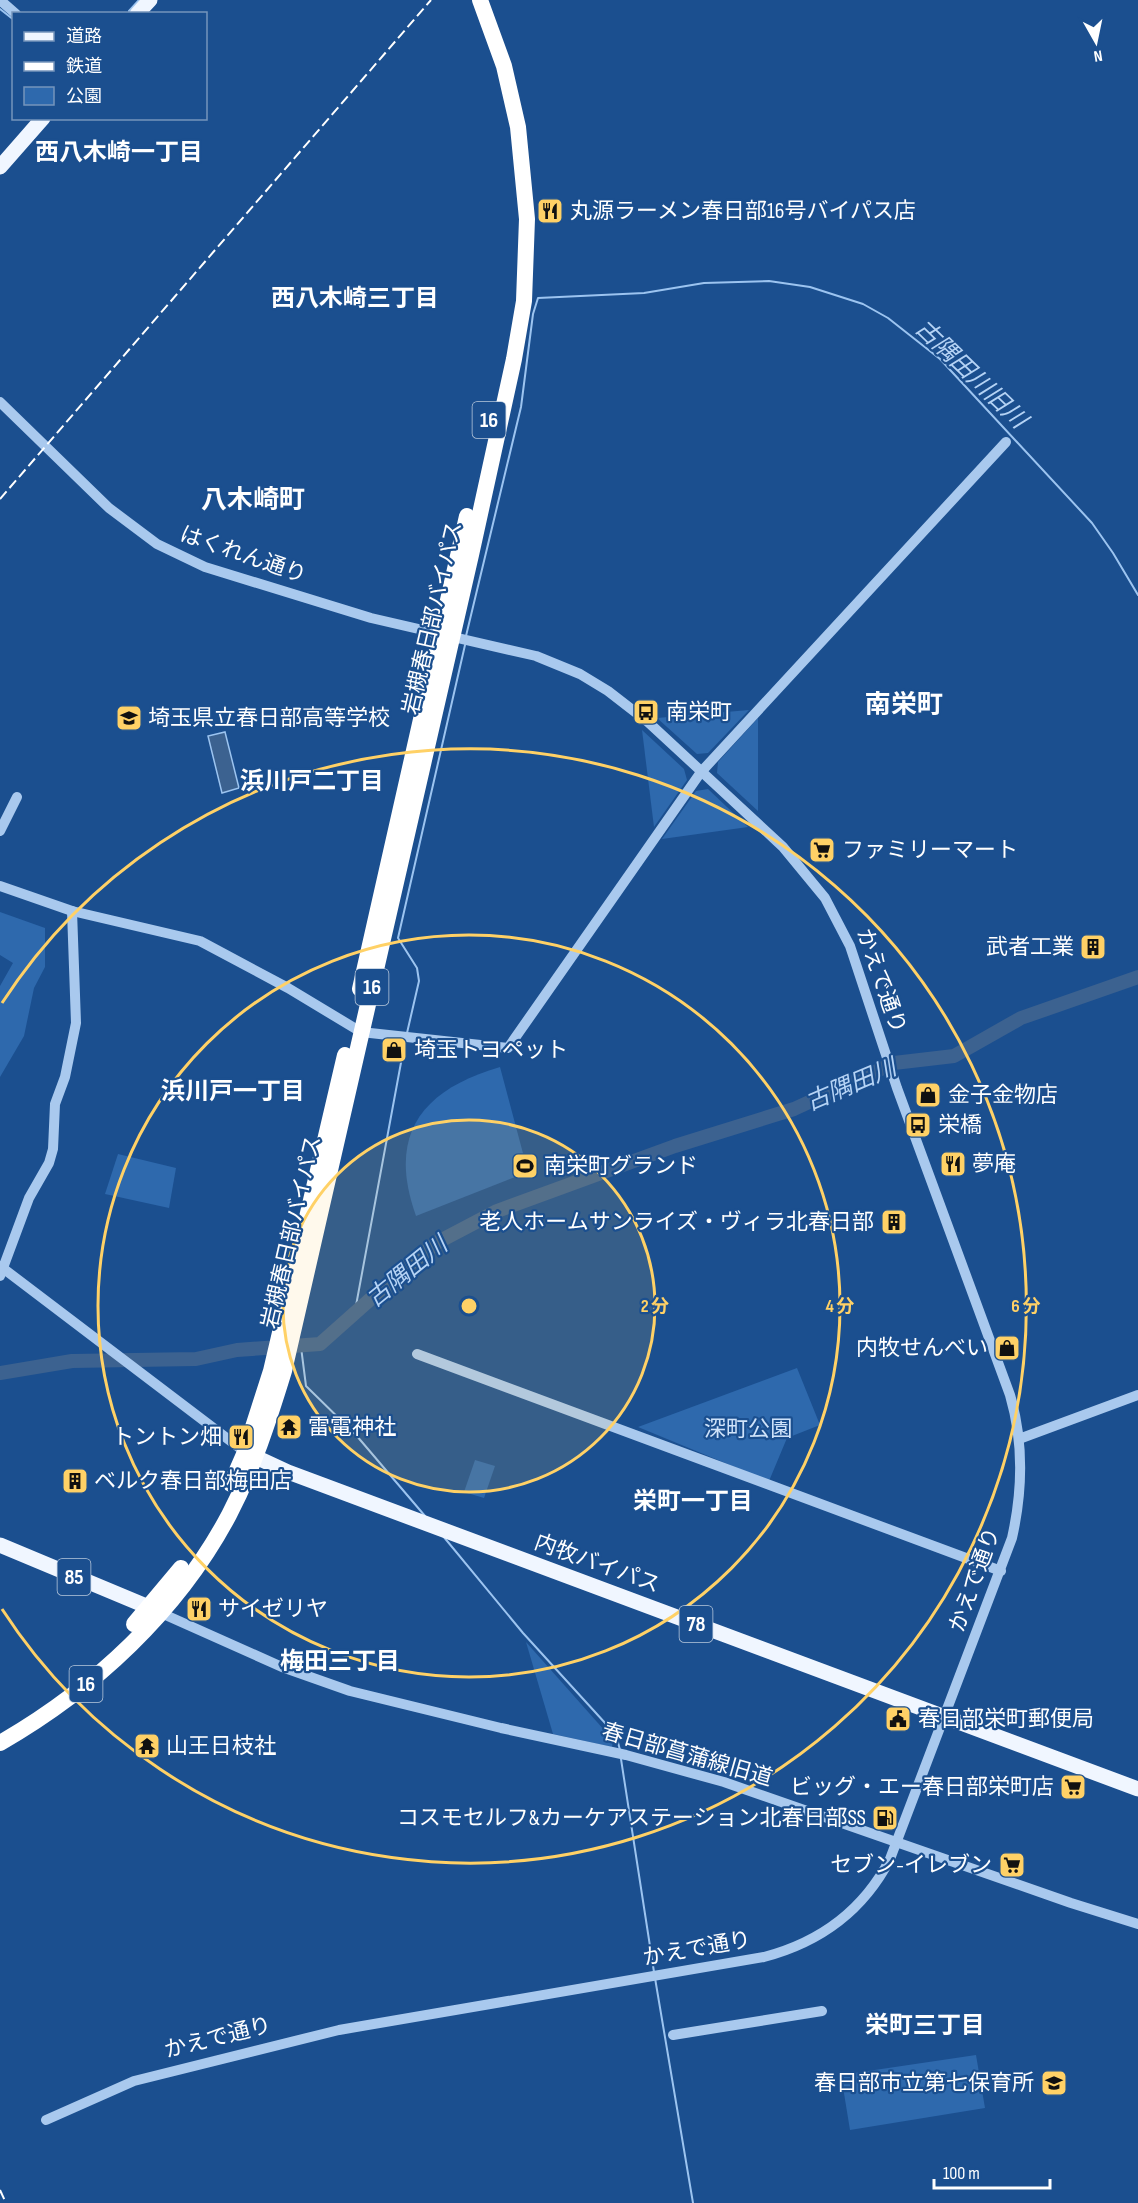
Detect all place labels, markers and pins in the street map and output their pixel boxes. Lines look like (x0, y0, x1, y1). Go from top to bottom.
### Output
restaurant icon: 丸源ラーメン春日部16号バイパス店 (535, 196, 565, 226)
place label: 丸源ラーメン春日部16号バイパス店 (570, 198, 916, 225)
bus stop icon: 南栄町 (631, 697, 661, 727)
place label: 南栄町 (666, 699, 732, 726)
school or university icon: 埼玉県立春日部高等学校 (114, 703, 144, 733)
place label: 埼玉県立春日部高等学校 (148, 705, 390, 732)
supermarket icon: ファミリーマート (807, 835, 837, 865)
place label: ファミリーマート (842, 837, 1018, 864)
building icon: 武者工業 (1078, 932, 1108, 962)
place label: 武者工業 (986, 934, 1074, 961)
shop icon: 埼玉トヨペット (379, 1035, 409, 1065)
place label: 埼玉トヨペット (414, 1037, 568, 1064)
shop icon: 金子金物店 (913, 1080, 943, 1110)
place label: 金子金物店 (948, 1082, 1058, 1109)
bus stop icon: 栄橋 (903, 1110, 933, 1140)
place label: 栄橋 (938, 1112, 982, 1139)
restaurant icon: 夢庵 (938, 1149, 968, 1179)
sports icon: 南栄町グランド (510, 1151, 540, 1181)
place label: 夢庵 (972, 1151, 1016, 1178)
place label: 南栄町グランド (544, 1153, 698, 1180)
building icon: 老人ホームサンライズ・ヴィラ北春日部 (879, 1207, 909, 1237)
place label: 老人ホームサンライズ・ヴィラ北春日部 (479, 1209, 874, 1236)
centre of rings (459, 1296, 479, 1316)
shop icon: 内牧せんべい (992, 1333, 1022, 1363)
place label: 内牧せんべい (856, 1335, 988, 1362)
temple icon: 雷電神社 (274, 1412, 304, 1442)
place label: 雷電神社 (308, 1414, 396, 1441)
restaurant icon: トントン畑 (226, 1422, 256, 1452)
place label: トントン畑 (112, 1424, 222, 1451)
building icon: ベルク春日部梅田店 (60, 1466, 90, 1496)
place label: ベルク春日部梅田店 (94, 1468, 292, 1495)
restaurant icon: サイゼリヤ (184, 1594, 214, 1624)
place label: サイゼリヤ (218, 1596, 328, 1623)
public building icon: 春日部栄町郵便局 (883, 1704, 913, 1734)
place label: 春日部栄町郵便局 (918, 1706, 1094, 1733)
temple icon: 山王日枝社 (132, 1731, 162, 1761)
place label: 山王日枝社 (166, 1733, 276, 1760)
supermarket icon: ビッグ・エー春日部栄町店 (1058, 1772, 1088, 1802)
place label: ビッグ・エー春日部栄町店 (790, 1774, 1054, 1801)
fuel station icon: コスモセルフ&カーケアステーション北春日部SS (870, 1803, 900, 1833)
place label: コスモセルフ&カーケアステーション北春日部SS (397, 1805, 866, 1832)
supermarket icon: セブン-イレブン (997, 1850, 1027, 1880)
place label: セブン-イレブン (830, 1852, 992, 1879)
school or university icon: 春日部市立第七保育所 (1039, 2068, 1069, 2098)
place label: 春日部市立第七保育所 (814, 2070, 1034, 2097)

